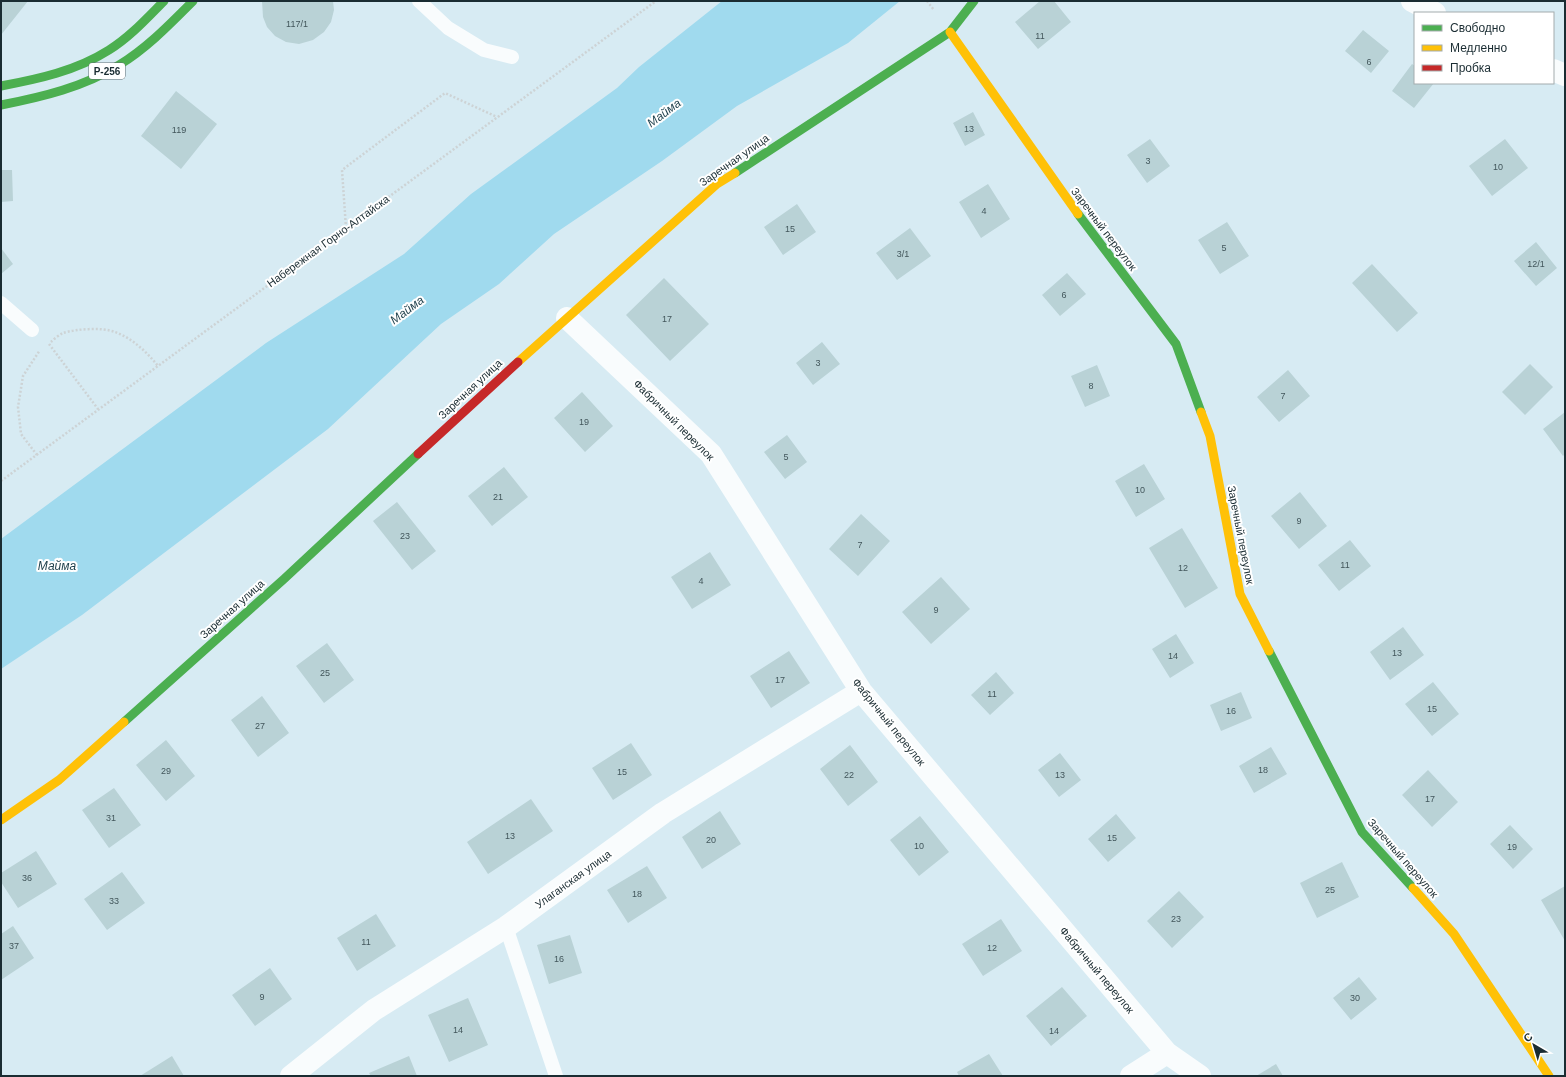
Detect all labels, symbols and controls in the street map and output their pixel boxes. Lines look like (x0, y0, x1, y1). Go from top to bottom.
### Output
legend (1414, 12, 1554, 84)
house number: 117/1 (286, 19, 308, 29)
text: Свободно (1450, 21, 1505, 35)
house number: 11 (1035, 31, 1045, 41)
text: Медленно (1450, 41, 1507, 55)
house number: 6 (1366, 57, 1372, 67)
text: Пробка (1450, 61, 1491, 75)
road number: Р-256 (89, 63, 125, 79)
water label: Майма (644, 96, 684, 130)
house number: 13 (964, 124, 974, 134)
house number: 119 (172, 125, 186, 135)
street label: Заречная улица (697, 131, 772, 188)
house number: 3 (1145, 156, 1151, 166)
house number: 10 (1493, 162, 1503, 172)
street label: Заречный переулок (1069, 185, 1139, 273)
street label: Набережная Горно-Алтайска (265, 192, 392, 289)
house number: 4 (981, 206, 987, 216)
house number: 15 (785, 224, 795, 234)
house number: 5 (1221, 243, 1227, 253)
house number: 3/1 (897, 249, 909, 259)
house number: 12/1 (1527, 259, 1545, 269)
house number: 6 (1061, 290, 1067, 300)
water label: Майма (387, 293, 427, 327)
house number: 17 (662, 314, 672, 324)
street label: Заречная улица (436, 356, 505, 421)
house number: 3 (815, 358, 821, 368)
street label: Фабричный переулок (631, 377, 717, 463)
house number: 8 (1088, 381, 1094, 391)
house number: 7 (1280, 391, 1286, 401)
house number: 19 (579, 417, 589, 427)
house number: 5 (783, 452, 789, 462)
house number: 10 (1135, 485, 1145, 495)
street label: Заречный переулок (1226, 485, 1257, 586)
house number: 21 (493, 492, 503, 502)
house number: 9 (1296, 516, 1302, 526)
house number: 23 (400, 531, 410, 541)
house number: 7 (857, 540, 863, 550)
water label: Майма (38, 559, 77, 573)
house number: 11 (1340, 560, 1350, 570)
house number: 12 (1178, 563, 1188, 573)
house number: 4 (698, 576, 704, 586)
street label: Заречная улица (198, 577, 267, 641)
house number: 9 (933, 605, 939, 615)
house number: 13 (1392, 648, 1402, 658)
house number: 14 (1168, 651, 1178, 661)
house number: 25 (320, 668, 330, 678)
house number: 17 (775, 675, 785, 685)
street label: Фабричный переулок (850, 676, 928, 768)
house number: 11 (987, 689, 997, 699)
house number: 15 (1427, 704, 1437, 714)
house number: 16 (1226, 706, 1236, 716)
house number: 27 (255, 721, 265, 731)
house number: 18 (1258, 765, 1268, 775)
house number: 29 (161, 766, 171, 776)
house number: 15 (617, 767, 627, 777)
house number: 22 (844, 770, 854, 780)
house number: 13 (1055, 770, 1065, 780)
house number: 17 (1425, 794, 1435, 804)
house number: 31 (106, 813, 116, 823)
street label: Заречный переулок (1366, 816, 1441, 900)
house number: 13 (505, 831, 515, 841)
house number: 15 (1107, 833, 1117, 843)
house number: 20 (706, 835, 716, 845)
house number: 10 (914, 841, 924, 851)
house number: 19 (1507, 842, 1517, 852)
street label: Улаганская улица (533, 847, 614, 911)
house number: 36 (22, 873, 32, 883)
house number: 25 (1325, 885, 1335, 895)
house number: 18 (632, 889, 642, 899)
house number: 33 (109, 896, 119, 906)
house number: 23 (1171, 914, 1181, 924)
street label: Фабричный переулок (1057, 924, 1137, 1016)
house number: 11 (361, 937, 371, 947)
house number: 37 (9, 941, 19, 951)
house number: 12 (987, 943, 997, 953)
house number: 16 (554, 954, 564, 964)
house number: 9 (259, 992, 265, 1002)
house number: 30 (1350, 993, 1360, 1003)
house number: 14 (453, 1025, 463, 1035)
north arrow (1514, 1025, 1554, 1065)
house number: 14 (1049, 1026, 1059, 1036)
text: С (1521, 1030, 1535, 1044)

